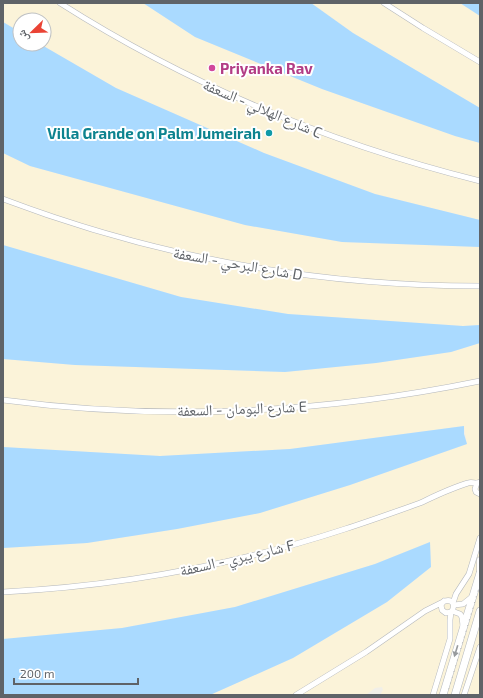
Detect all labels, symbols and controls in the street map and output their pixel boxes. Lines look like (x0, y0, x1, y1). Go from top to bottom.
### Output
north arrow (12, 12, 52, 52)
text: ش (14, 27, 32, 44)
place label: Priyanka Rav (220, 59, 313, 78)
marker: Priyanka Rav (207, 63, 217, 73)
street label: شارع الهلالي - السعفة C (199, 75, 326, 145)
place label: Villa Grande on Palm Jumeirah (47, 124, 261, 142)
marker: Villa Grande on Palm Jumeirah (264, 128, 274, 138)
street label: شارع البرحي - السعفة D (171, 243, 304, 287)
street label: شارع البومان - السعفة E (177, 397, 307, 421)
street label: شارع يبري - السعفة F (178, 535, 297, 583)
one-way arrow (453, 645, 459, 657)
scale bar (14, 660, 138, 686)
text: 200 m (20, 666, 54, 680)

